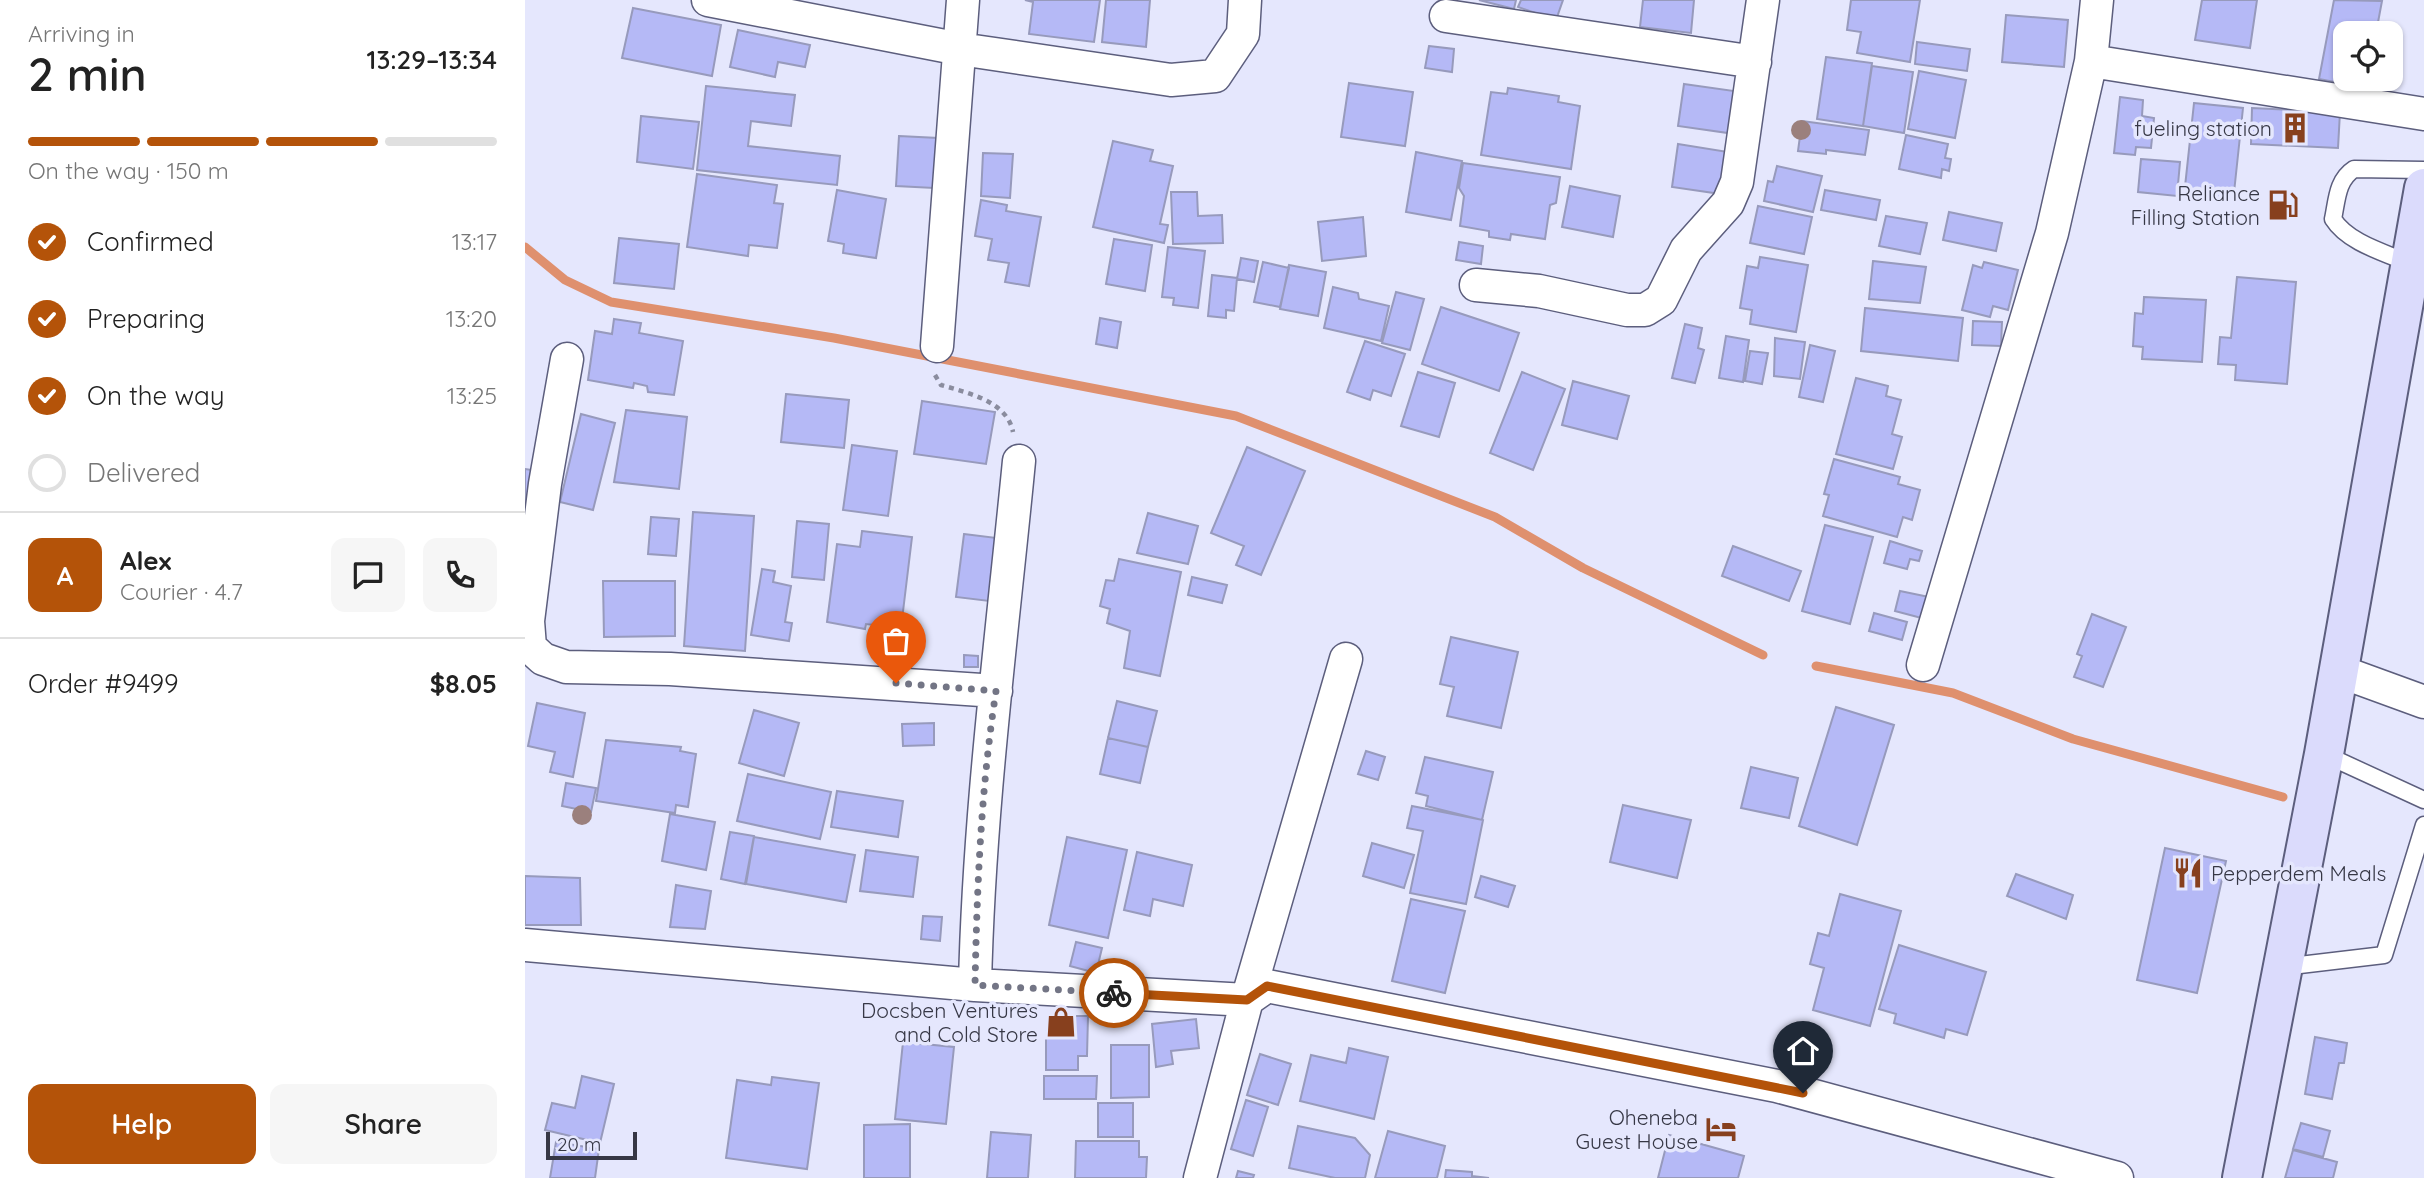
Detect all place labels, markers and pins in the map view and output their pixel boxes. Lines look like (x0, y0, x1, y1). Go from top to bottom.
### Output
building icon: fueling station (2278, 111, 2312, 145)
place label: fueling station (2134, 115, 2272, 141)
place label: Reliance Filling Station (2130, 180, 2260, 230)
fuel station icon: Reliance Filling Station (2266, 188, 2300, 222)
pin (866, 611, 926, 683)
restaurant icon: Pepperdem Meals (2171, 856, 2205, 890)
place label: Pepperdem Meals (2211, 860, 2386, 886)
place label: Docsben Ventures and Cold Store (861, 997, 1038, 1047)
shop icon: Docsben Ventures and Cold Store (1044, 1005, 1078, 1039)
pin (1773, 1021, 1833, 1093)
place label: Oheneba Guest House (1575, 1104, 1698, 1154)
hotel icon: Oheneba Guest House (1704, 1112, 1738, 1146)

